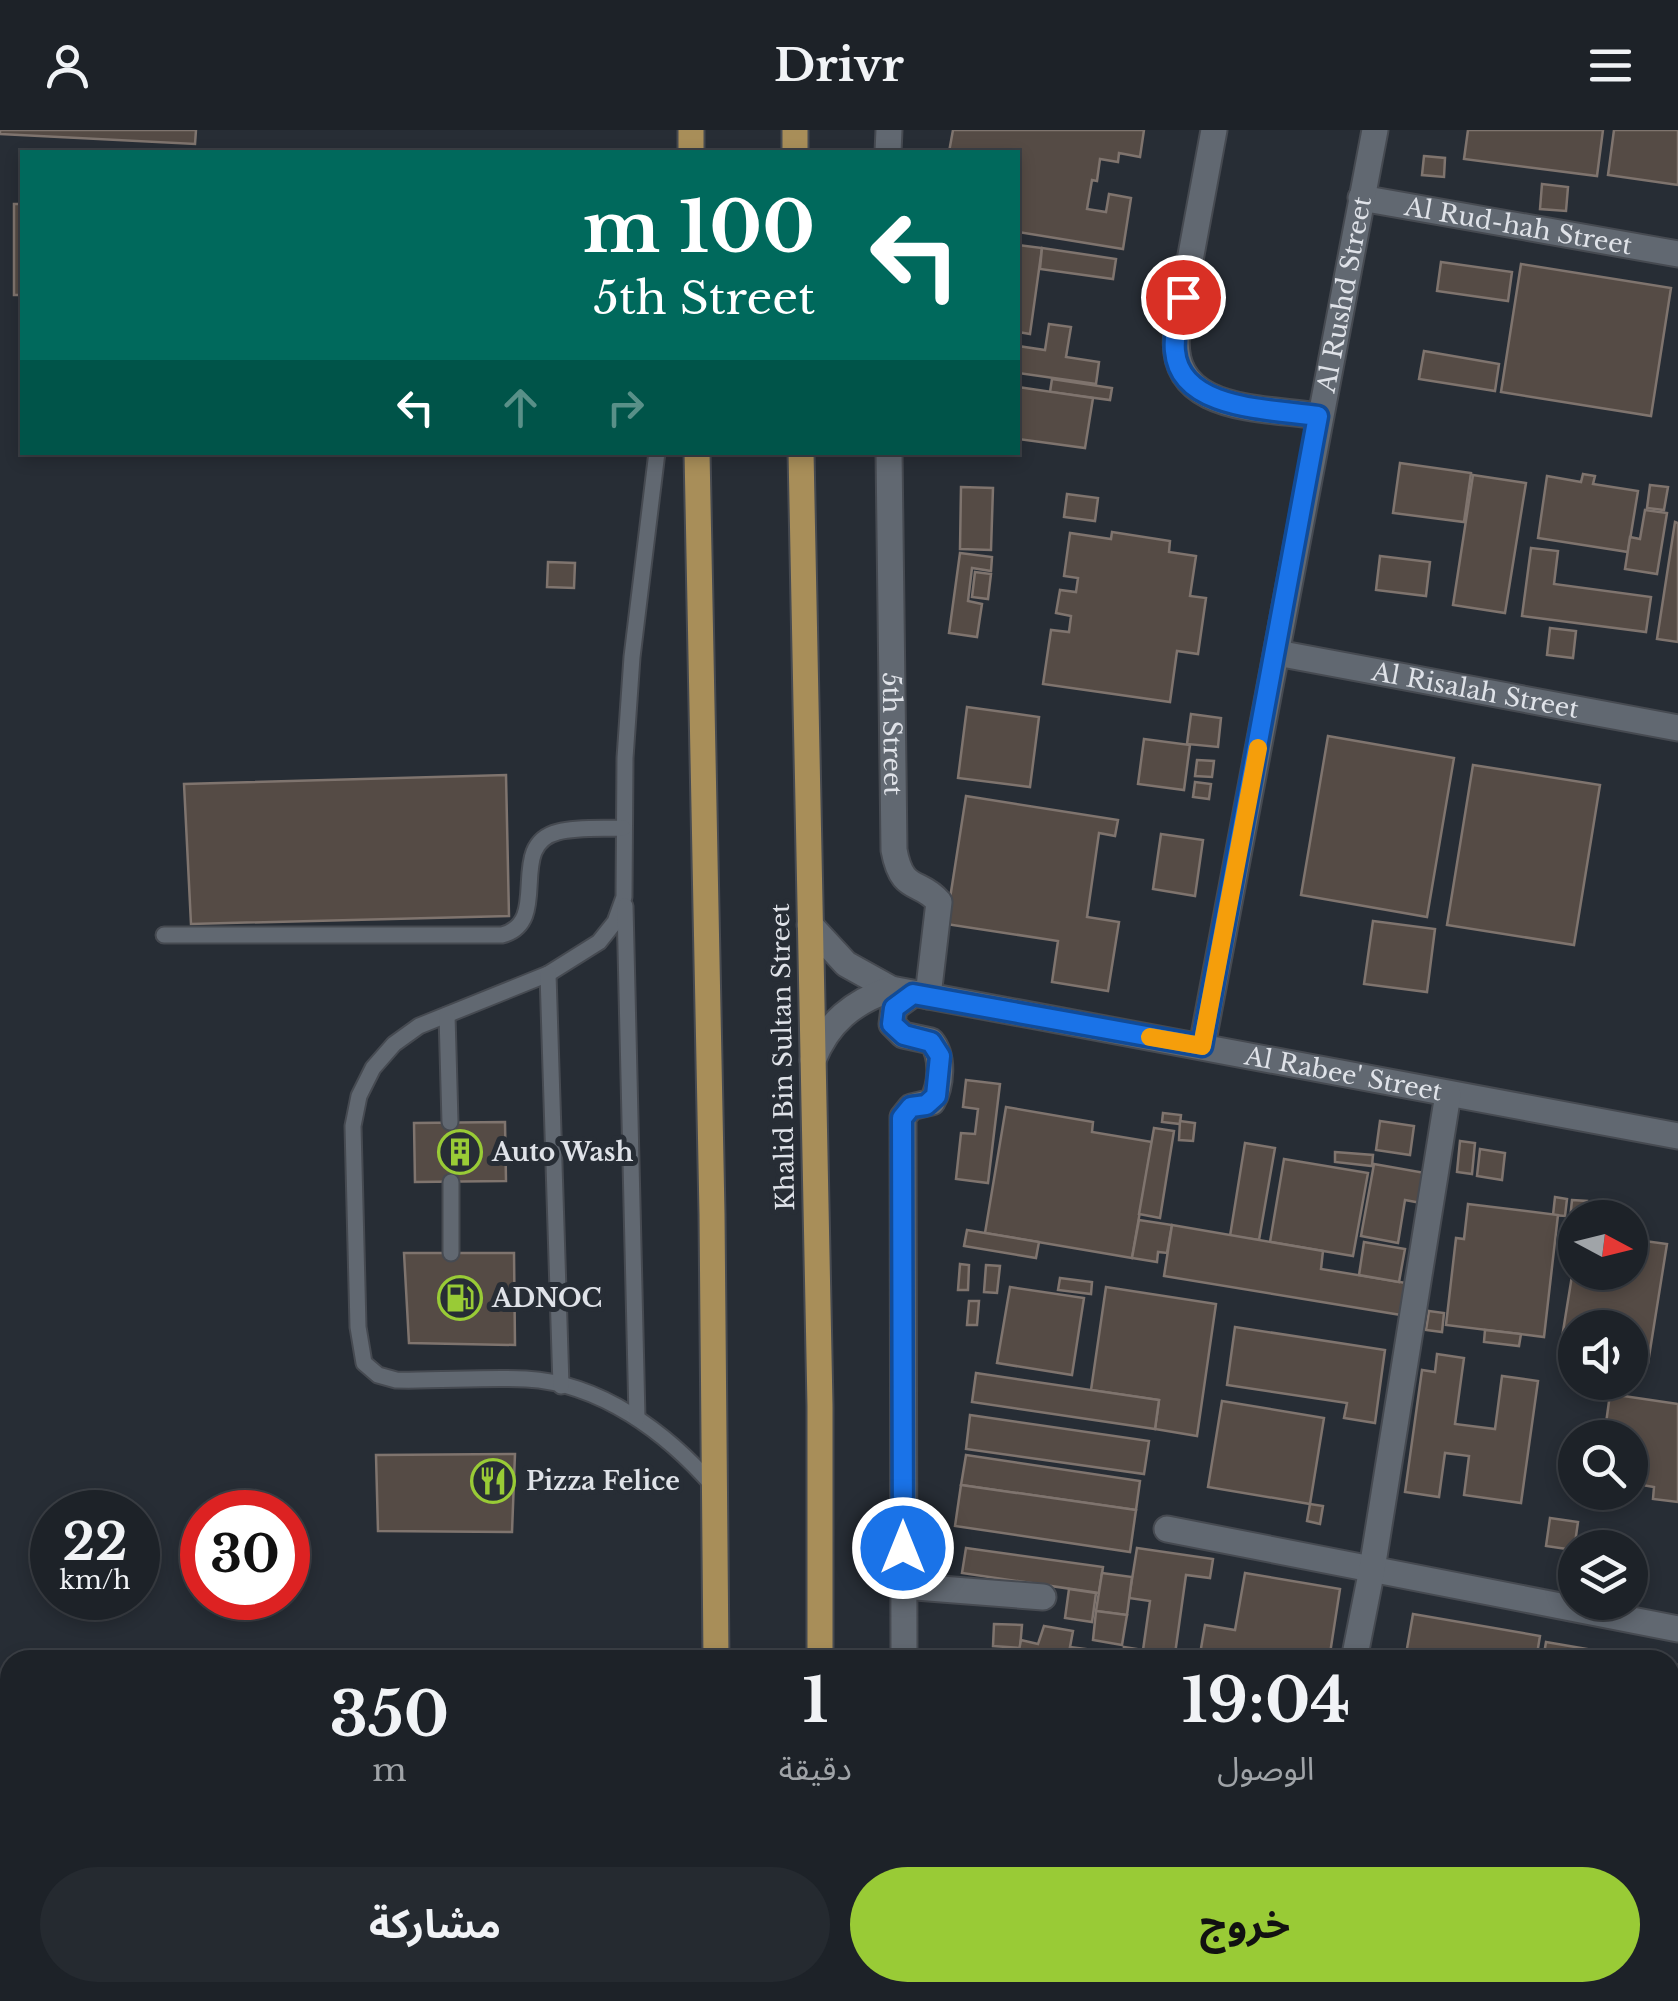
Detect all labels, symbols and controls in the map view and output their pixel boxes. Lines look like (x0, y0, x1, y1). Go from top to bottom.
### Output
text: Drivr (774, 37, 904, 93)
icon: person (40, 38, 95, 93)
icon: menu (1583, 38, 1638, 93)
text: 100 m (583, 184, 815, 271)
icon: left (850, 190, 980, 320)
street label: Al Rud-hah Street (1402, 190, 1635, 261)
street label: Al Rushd Street (1310, 193, 1378, 396)
pin (1141, 255, 1226, 340)
text: 5th Street (593, 270, 815, 326)
icon: arrive (1156, 270, 1211, 325)
icon: left (388, 380, 443, 435)
icon: ahead (493, 380, 548, 435)
icon: right (598, 380, 653, 435)
street label: Al Risalah Street (1369, 655, 1582, 725)
street label: 5th Street (876, 672, 909, 796)
street label: Khalid Bin Sultan Street (765, 903, 801, 1211)
street label: Al Rabee' Street (1241, 1040, 1445, 1107)
building icon: Auto Wash (437, 1129, 483, 1175)
place label: Auto Wash (491, 1137, 634, 1168)
north arrow (1558, 1200, 1648, 1290)
map controls (1558, 1200, 1648, 1620)
fuel station icon: ADNOC (437, 1275, 483, 1321)
place label: ADNOC (491, 1283, 602, 1314)
button: sound (1558, 1310, 1648, 1400)
button: search (1558, 1420, 1648, 1510)
restaurant icon: Pizza Felice (470, 1458, 516, 1504)
place label: Pizza Felice (526, 1466, 680, 1497)
speed limit sign: 30 (180, 1490, 310, 1620)
position arrow (851, 1496, 955, 1600)
text: 22 (62, 1511, 128, 1574)
button: layers (1558, 1530, 1648, 1620)
text: km/h (60, 1565, 130, 1596)
text: 1 (802, 1664, 828, 1738)
text: 19:04 (1181, 1664, 1350, 1738)
text: 350 (330, 1678, 449, 1752)
text: دقيقة (779, 1749, 852, 1789)
text: الوصول (1217, 1749, 1314, 1789)
text: m (372, 1750, 407, 1790)
button: مشاركة (40, 1867, 830, 1982)
button: خروج (850, 1867, 1640, 1982)

